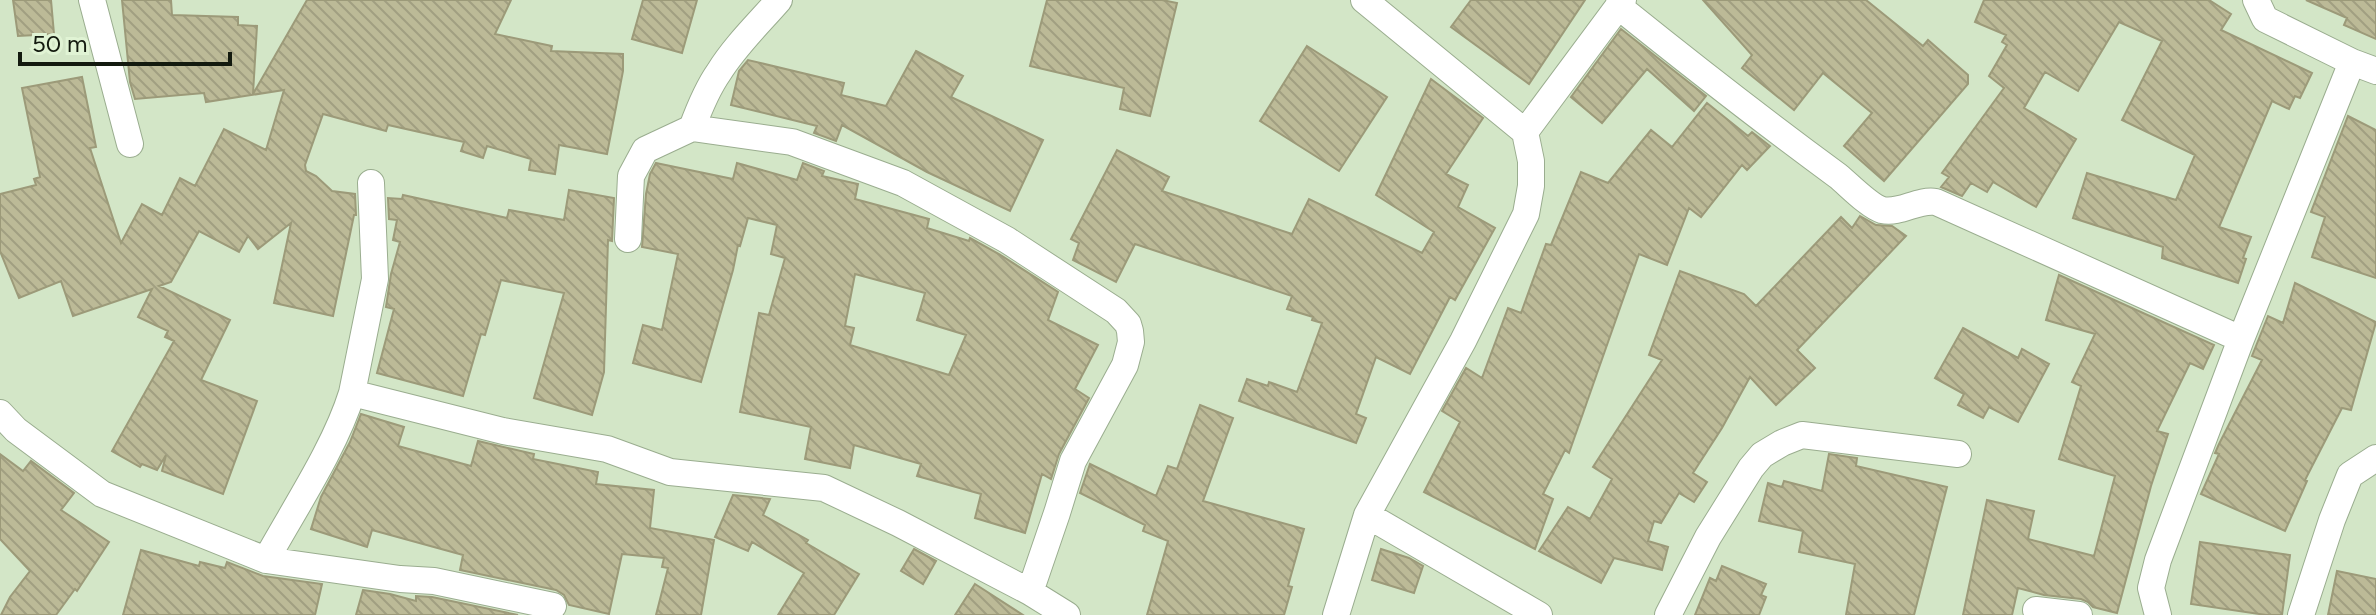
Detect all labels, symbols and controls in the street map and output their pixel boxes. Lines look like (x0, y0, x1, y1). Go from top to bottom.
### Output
scale bar (20, 16, 230, 66)
text: 50 m (32, 29, 88, 58)

